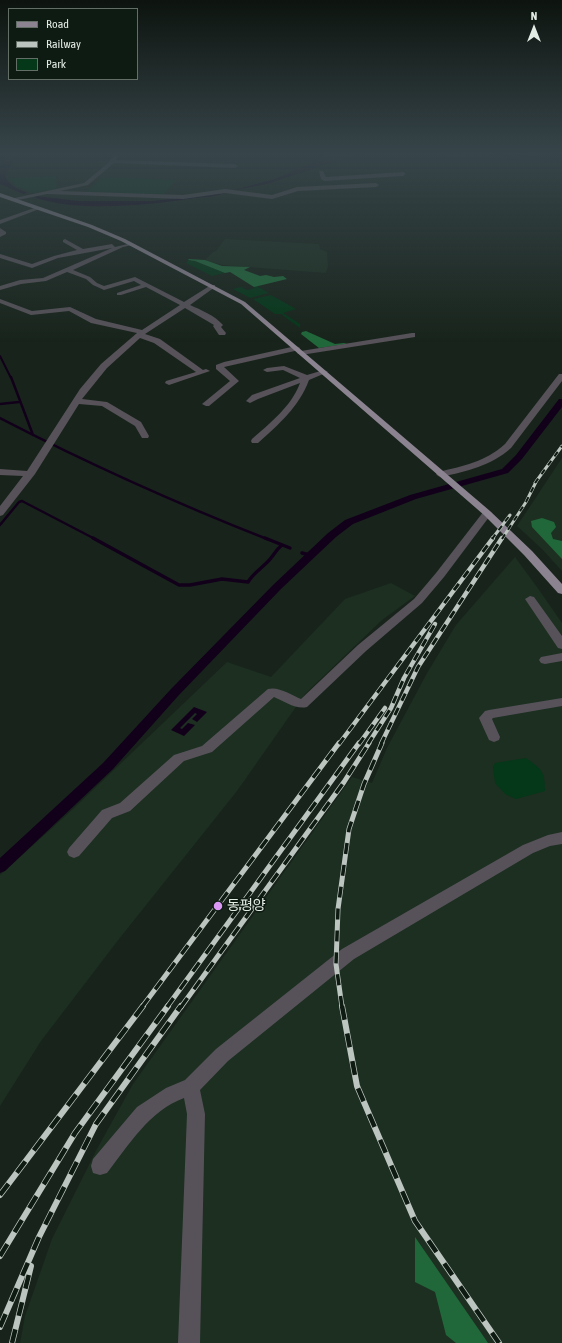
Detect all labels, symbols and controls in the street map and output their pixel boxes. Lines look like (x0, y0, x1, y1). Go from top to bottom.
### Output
legend (8, 8, 138, 80)
north arrow (514, 8, 554, 48)
text: N (531, 10, 537, 22)
text: Road (46, 17, 69, 31)
text: Railway (46, 37, 81, 51)
text: Park (46, 57, 66, 71)
place label: 동평양 (227, 898, 266, 914)
marker: 동평양 (212, 900, 224, 912)

